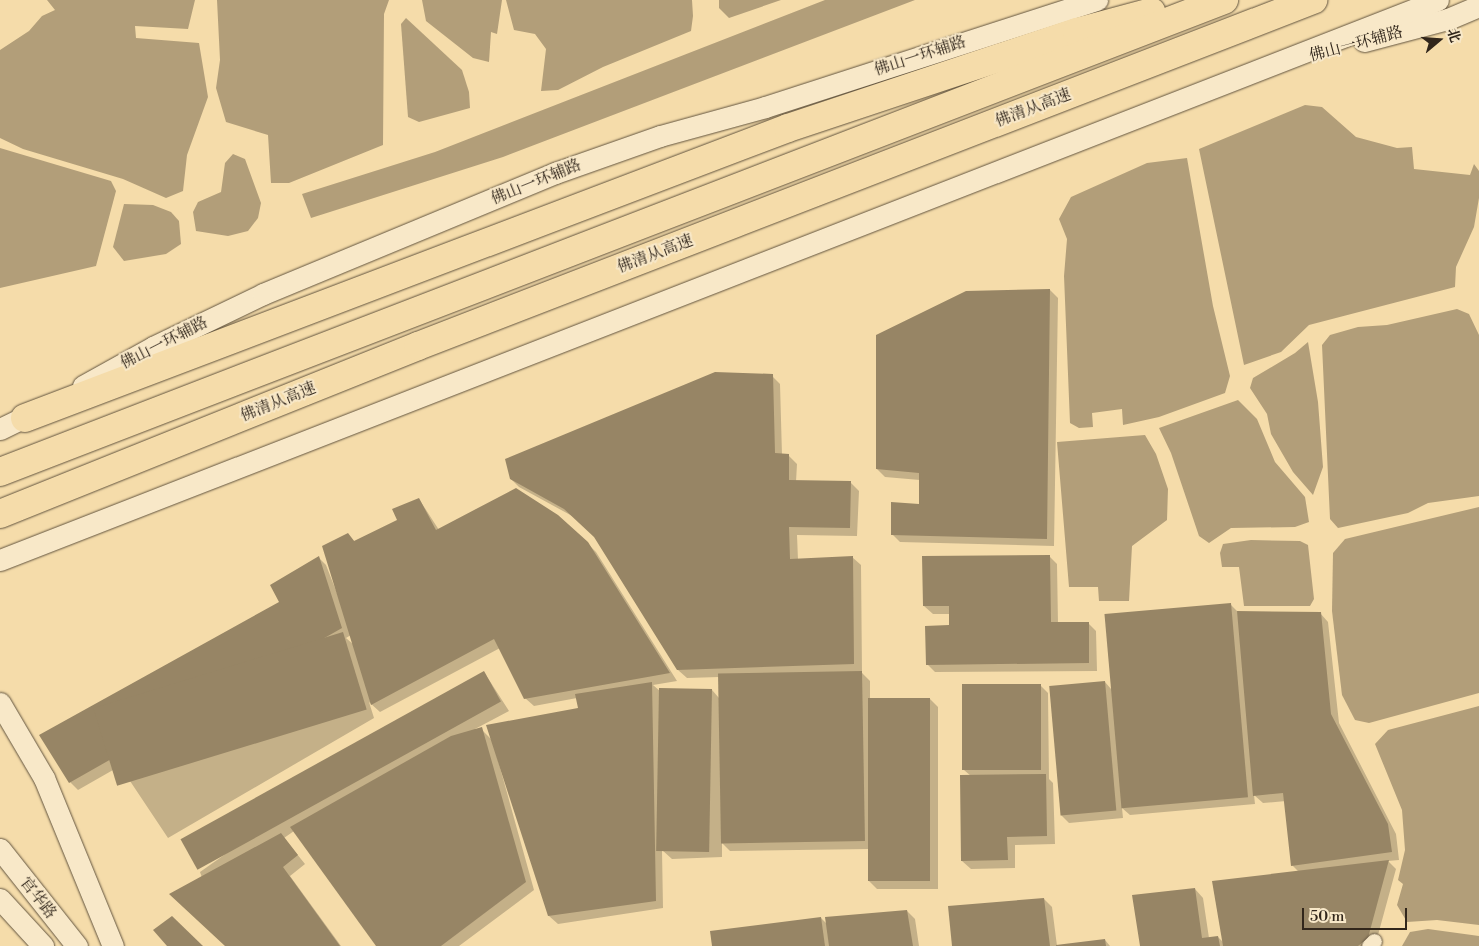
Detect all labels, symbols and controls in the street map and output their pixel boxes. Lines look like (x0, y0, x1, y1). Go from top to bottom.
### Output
north arrow (1414, 15, 1464, 65)
street label: 佛山一环辅路 (1307, 22, 1405, 66)
text: 北 (1443, 26, 1464, 45)
street label: 佛山一环辅路 (871, 32, 969, 80)
street label: 佛清从高速 (992, 85, 1074, 131)
street label: 佛山一环辅路 (488, 155, 584, 209)
street label: 佛清从高速 (614, 231, 696, 277)
street label: 佛山一环辅路 (117, 313, 211, 373)
street label: 佛清从高速 (237, 378, 319, 426)
street label: 官华路 (16, 873, 60, 923)
scale bar (1304, 898, 1409, 930)
text: 50 m (1310, 907, 1344, 926)

